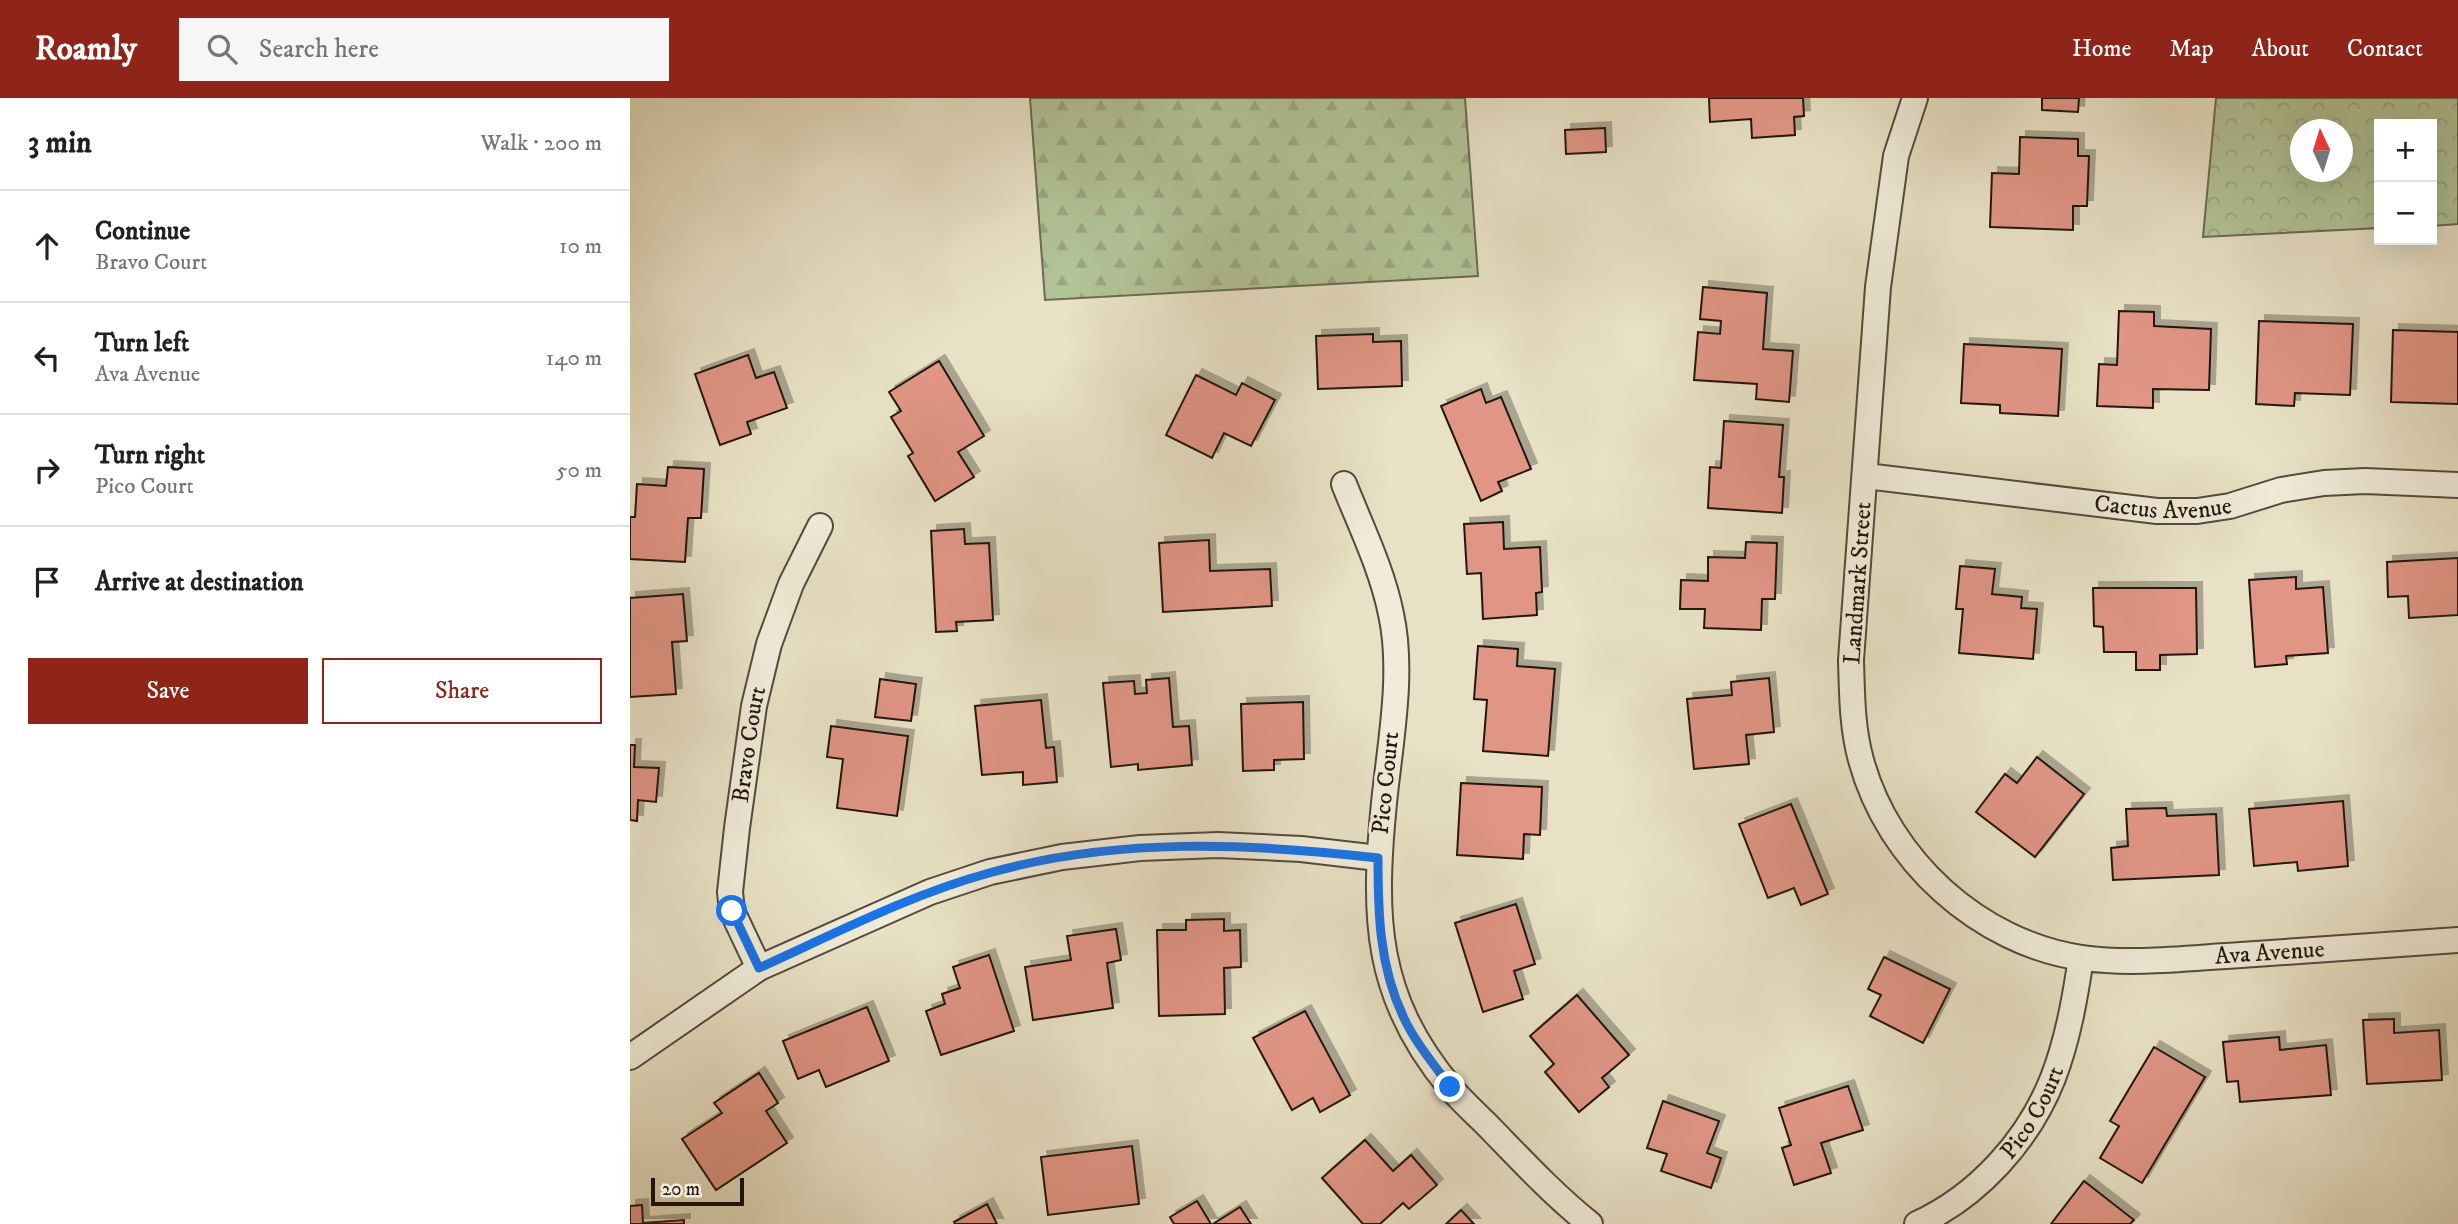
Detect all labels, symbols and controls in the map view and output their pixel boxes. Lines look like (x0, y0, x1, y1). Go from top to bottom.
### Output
search box (179, 18, 669, 81)
text: Roamly (35, 29, 137, 70)
icon: search (203, 30, 241, 68)
text: Search here (259, 33, 379, 66)
text: Home (2072, 34, 2131, 64)
text: Map (2169, 34, 2214, 64)
text: About (2252, 34, 2309, 64)
text: Contact (2347, 34, 2423, 64)
north arrow (2290, 119, 2353, 182)
map controls (2374, 119, 2437, 245)
button: + (2374, 119, 2437, 182)
text: 3 min (28, 125, 92, 162)
text: Walk · 200 m (481, 129, 602, 158)
button: − (2374, 182, 2437, 245)
text: Continue (95, 215, 190, 248)
icon: ahead (28, 227, 66, 265)
text: 10 m (559, 232, 602, 261)
text: Bravo Court (95, 248, 207, 277)
text: Turn left (95, 327, 189, 360)
icon: left (28, 339, 66, 377)
text: 140 m (546, 344, 602, 373)
text: Ava Avenue (95, 360, 200, 389)
text: Turn right (95, 439, 205, 472)
icon: right (28, 451, 66, 489)
text: 50 m (556, 456, 602, 485)
text: Pico Court (95, 472, 194, 501)
street label: Cactus Avenue (2092, 489, 2234, 526)
street label: Landmark Street (1837, 500, 1879, 665)
icon: arrive (28, 563, 66, 601)
text: Arrive at destination (95, 566, 304, 599)
button: Save (28, 658, 308, 724)
button: Share (322, 658, 602, 724)
street label: Bravo Court (726, 683, 773, 805)
street label: Pico Court (1366, 730, 1406, 836)
route start (716, 895, 747, 926)
street label: Ava Avenue (2214, 934, 2325, 972)
street label: Pico Court (1994, 1062, 2071, 1166)
route end (1434, 1071, 1465, 1102)
scale bar (651, 1175, 744, 1207)
text: 20 m (662, 1178, 700, 1201)

